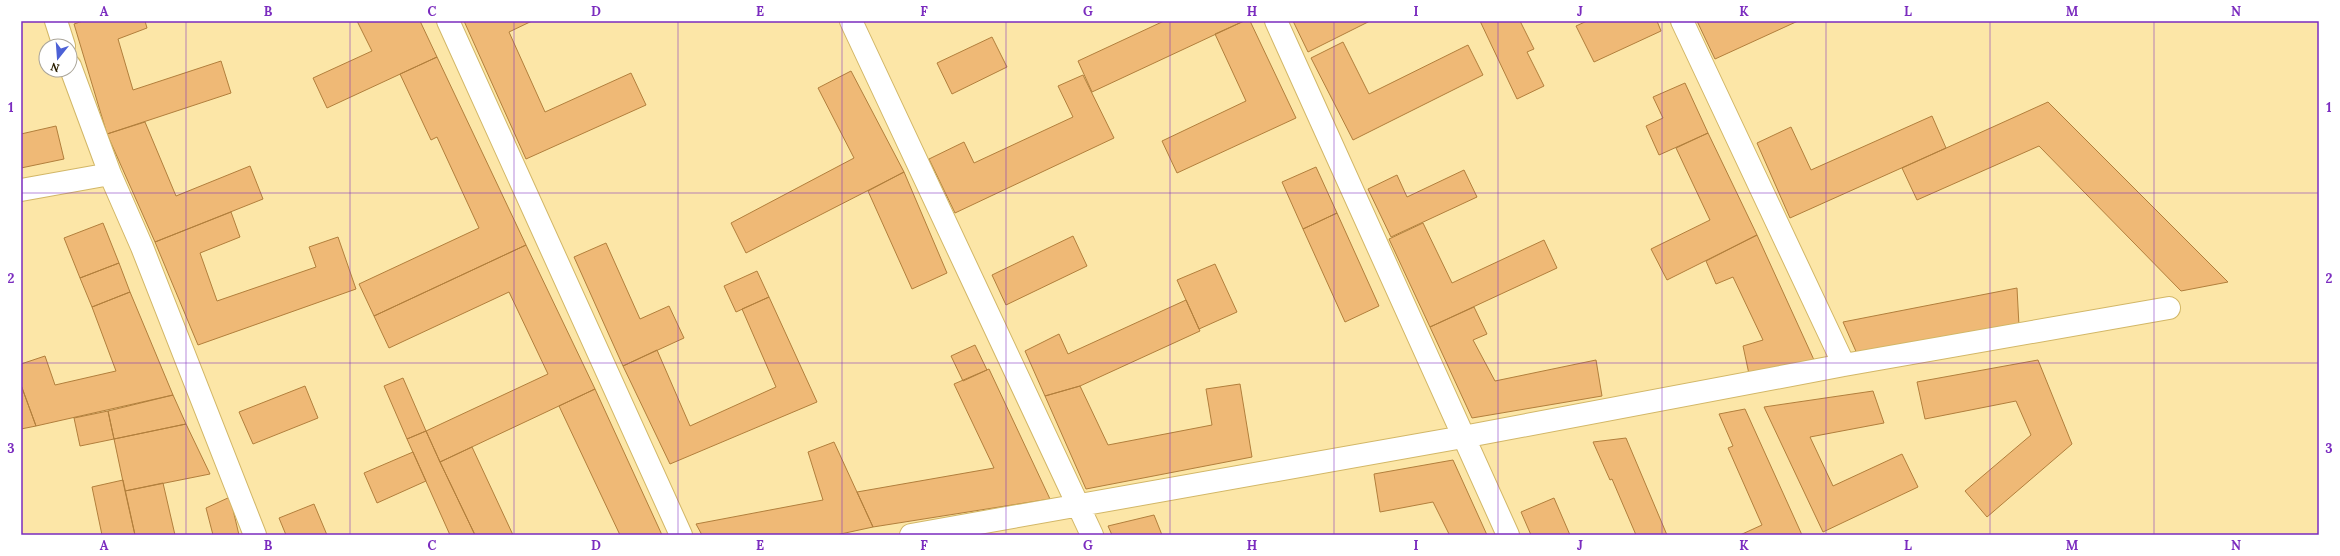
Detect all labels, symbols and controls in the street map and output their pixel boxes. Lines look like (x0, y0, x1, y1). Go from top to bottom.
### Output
text: A (100, 3, 109, 20)
text: B (264, 3, 273, 20)
text: C (428, 3, 437, 20)
text: D (591, 3, 601, 20)
text: E (756, 3, 764, 20)
text: F (920, 3, 928, 20)
text: G (1083, 3, 1093, 20)
text: H (1247, 3, 1257, 20)
text: I (1413, 3, 1419, 20)
text: J (1577, 3, 1583, 20)
text: K (1739, 3, 1749, 20)
text: L (1904, 3, 1912, 20)
text: M (2066, 3, 2079, 20)
text: N (2231, 3, 2241, 20)
north arrow (38, 38, 78, 78)
text: N (48, 59, 61, 76)
text: 1 (8, 99, 14, 116)
text: 1 (2326, 99, 2332, 116)
text: 2 (8, 270, 15, 287)
text: 2 (2326, 270, 2333, 287)
text: 3 (7, 440, 15, 457)
text: 3 (2325, 440, 2333, 457)
text: A (100, 537, 109, 554)
text: B (264, 537, 273, 554)
text: C (428, 537, 437, 554)
text: D (591, 537, 601, 554)
text: E (756, 537, 764, 554)
text: F (920, 537, 928, 554)
text: G (1083, 537, 1093, 554)
text: H (1247, 537, 1257, 554)
text: I (1413, 537, 1419, 554)
text: J (1577, 537, 1583, 554)
text: K (1739, 537, 1749, 554)
text: L (1904, 537, 1912, 554)
text: M (2066, 537, 2079, 554)
text: N (2231, 537, 2241, 554)

